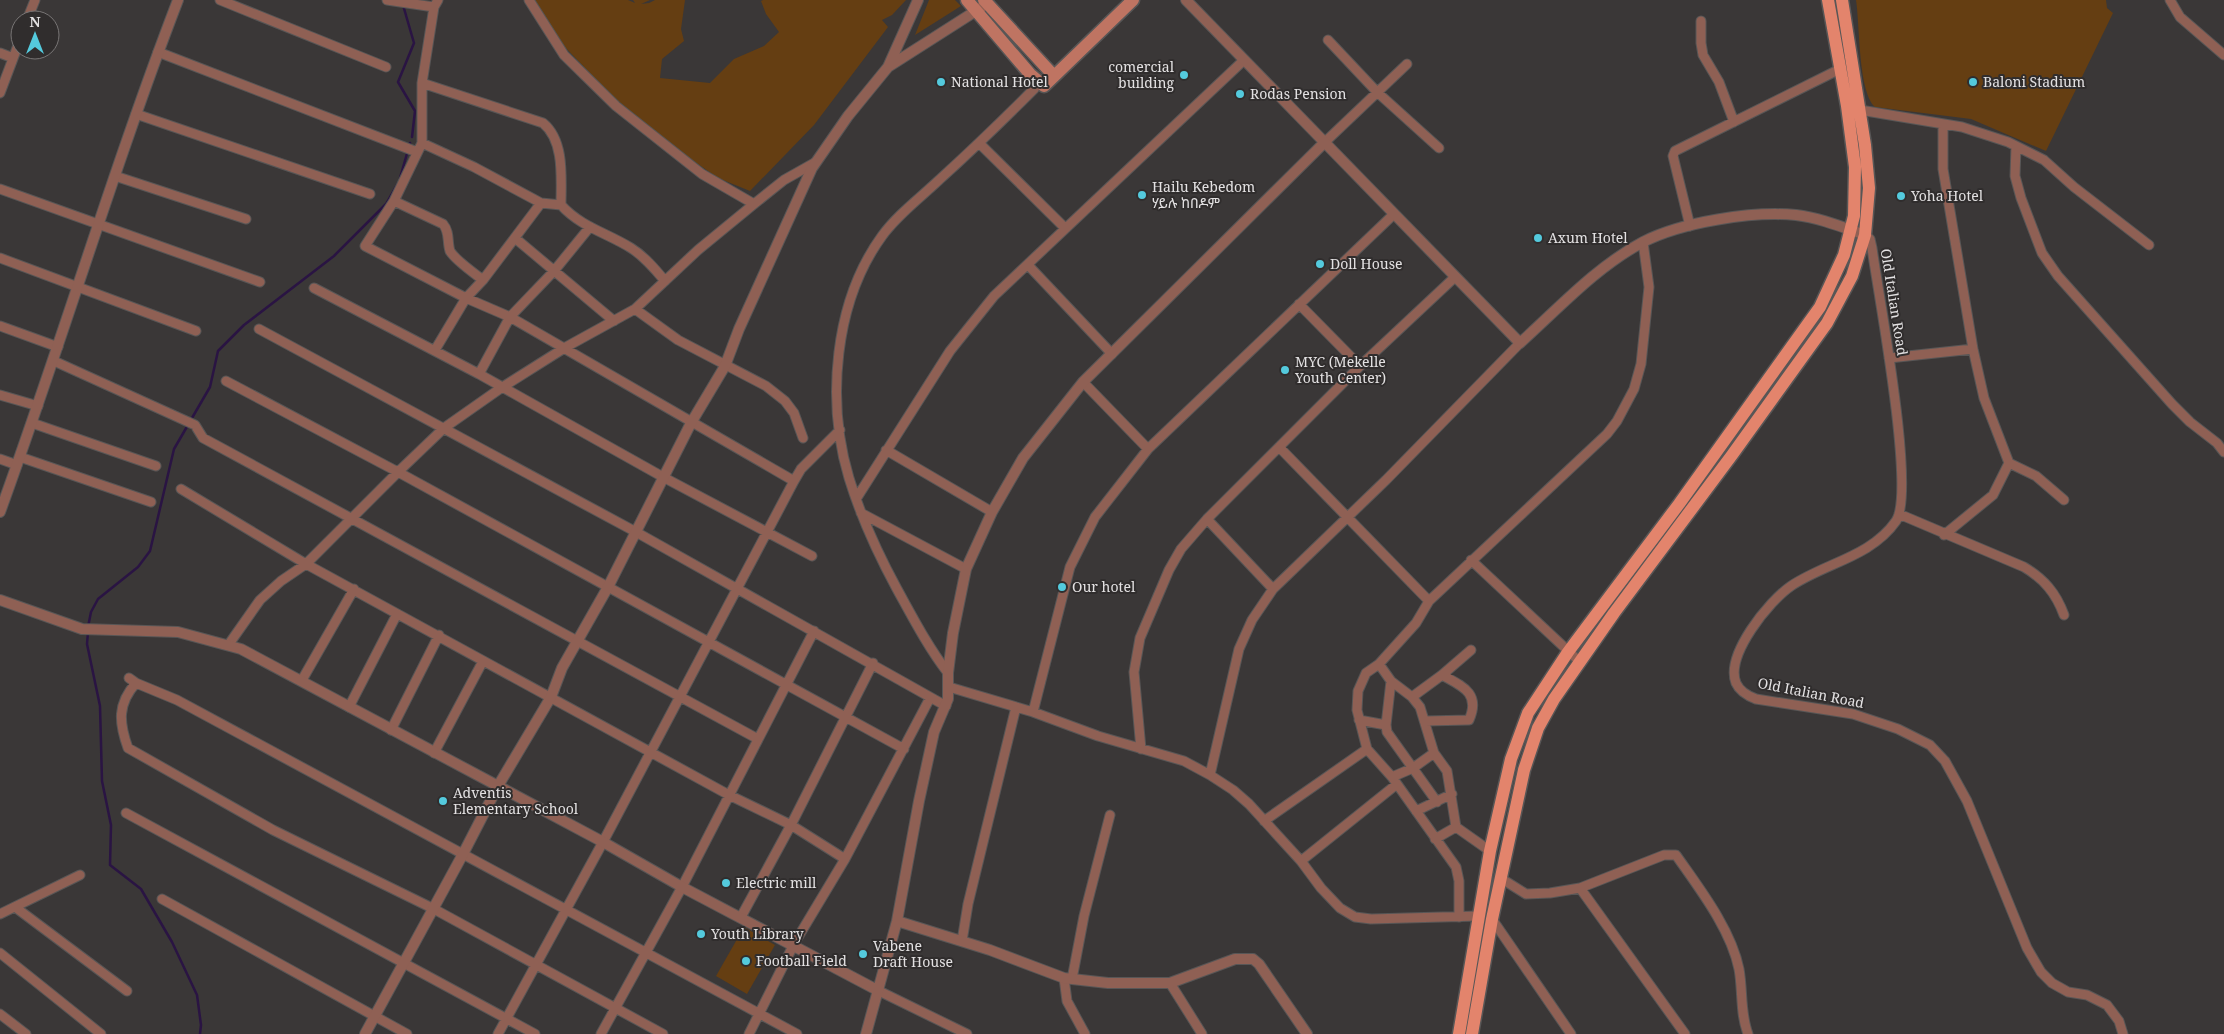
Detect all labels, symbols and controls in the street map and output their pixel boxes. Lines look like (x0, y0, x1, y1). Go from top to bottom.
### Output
north arrow (10, 10, 60, 60)
text: N (29, 12, 41, 31)
place label: comercial building (1108, 57, 1175, 92)
marker: comercial building (1178, 69, 1190, 81)
place label: National Hotel (951, 72, 1049, 91)
place label: Baloni Stadium (1983, 72, 2085, 91)
marker: National Hotel (935, 76, 947, 88)
marker: Baloni Stadium (1967, 76, 1979, 88)
place label: Rodas Pension (1250, 84, 1347, 103)
marker: Rodas Pension (1234, 88, 1246, 100)
place label: Hailu Kebedom ሃይሉ ከበዶም (1152, 177, 1255, 212)
place label: Yoha Hotel (1910, 186, 1984, 205)
marker: Hailu Kebedom ሃይሉ ከበዶም (1136, 189, 1148, 201)
marker: Yoha Hotel (1895, 190, 1907, 202)
place label: Axum Hotel (1548, 228, 1628, 247)
marker: Axum Hotel (1532, 232, 1544, 244)
street label: Old Italian Road (1877, 247, 1912, 357)
place label: Doll House (1330, 254, 1402, 273)
marker: Doll House (1314, 258, 1326, 270)
place label: MYC (Mekelle Youth Center) (1294, 352, 1386, 387)
marker: MYC (Mekelle Youth Center) (1279, 364, 1291, 376)
place label: Our hotel (1072, 577, 1136, 596)
marker: Our hotel (1056, 581, 1068, 593)
street label: Old Italian Road (1756, 673, 1866, 712)
place label: Adventis Elementary School (453, 783, 579, 818)
marker: Adventis Elementary School (437, 795, 449, 807)
place label: Electric mill (736, 873, 817, 892)
marker: Electric mill (720, 877, 732, 889)
place label: Youth Library (710, 924, 804, 943)
marker: Youth Library (695, 928, 707, 940)
place label: Vabene Draft House (873, 936, 953, 971)
marker: Vabene Draft House (857, 948, 869, 960)
place label: Football Field (756, 951, 847, 970)
marker: Football Field (740, 955, 752, 967)

